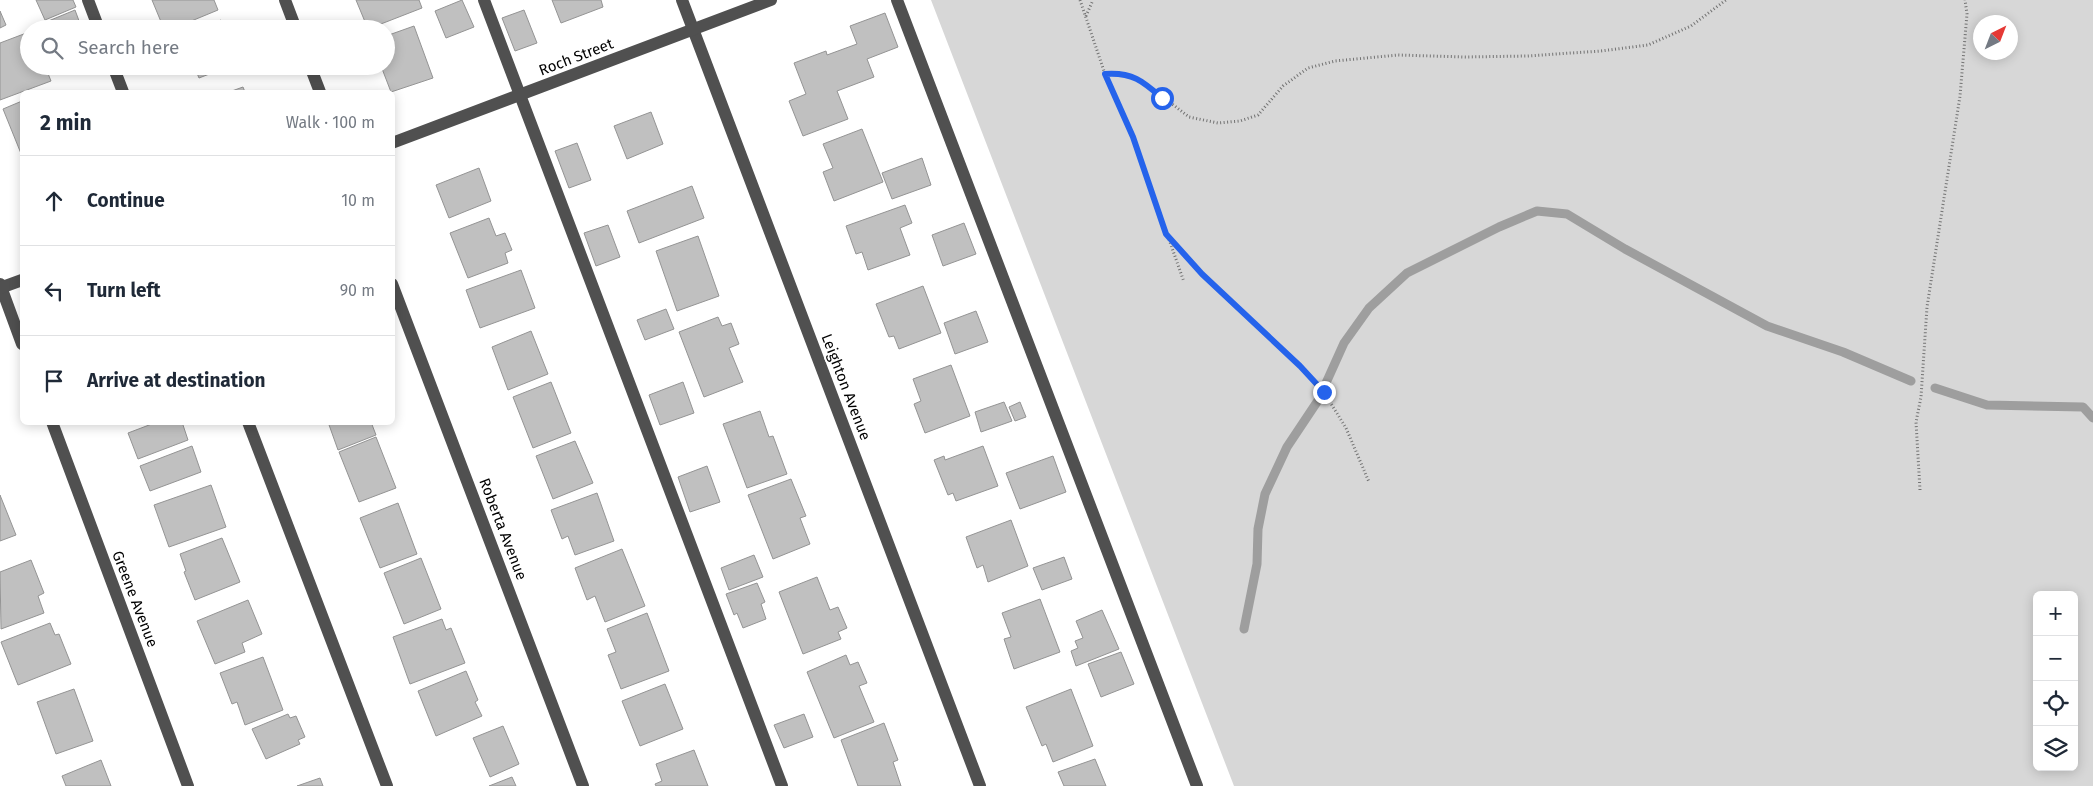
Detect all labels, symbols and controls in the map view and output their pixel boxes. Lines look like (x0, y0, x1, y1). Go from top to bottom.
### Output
north arrow (1973, 15, 2018, 60)
search box (20, 20, 395, 75)
icon: search (38, 34, 66, 62)
street label: Roch Street (536, 34, 616, 79)
text: Search here (78, 36, 179, 59)
route start (1151, 87, 1174, 110)
text: 2 min (40, 110, 92, 136)
text: Walk · 100 m (286, 113, 375, 132)
icon: ahead (40, 187, 68, 215)
text: Continue (87, 189, 165, 212)
text: 10 m (341, 191, 375, 210)
icon: left (40, 277, 68, 305)
text: Turn left (87, 279, 161, 302)
text: 90 m (340, 281, 375, 300)
street label: Leighton Avenue (817, 331, 875, 443)
icon: arrive (40, 367, 68, 395)
text: Arrive at destination (87, 369, 266, 392)
route end (1313, 381, 1336, 404)
street label: Roberta Avenue (475, 475, 531, 583)
street label: Greene Avenue (108, 548, 162, 650)
map controls (2033, 591, 2078, 771)
button: + (2033, 591, 2078, 636)
button: − (2033, 636, 2078, 681)
button: locate (2033, 681, 2078, 726)
button: layers (2033, 726, 2078, 771)

